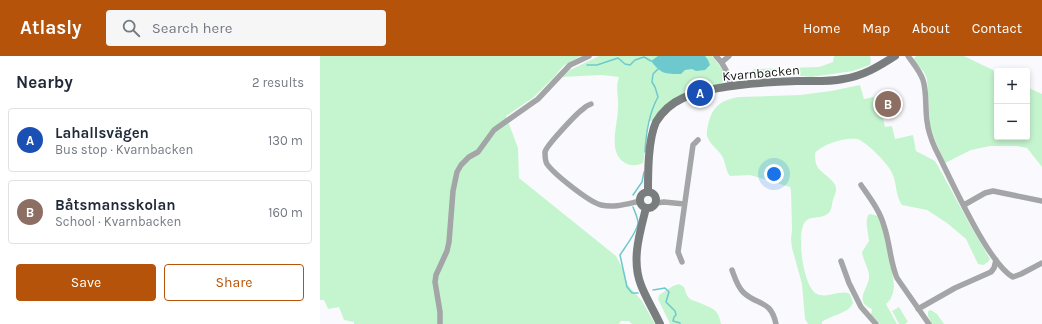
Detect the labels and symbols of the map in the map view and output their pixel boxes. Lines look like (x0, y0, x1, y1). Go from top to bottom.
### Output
street label: Kvarnbacken (722, 62, 800, 84)
pin: A (687, 78, 713, 108)
pin: B (875, 89, 901, 119)
your location (764, 164, 784, 184)

